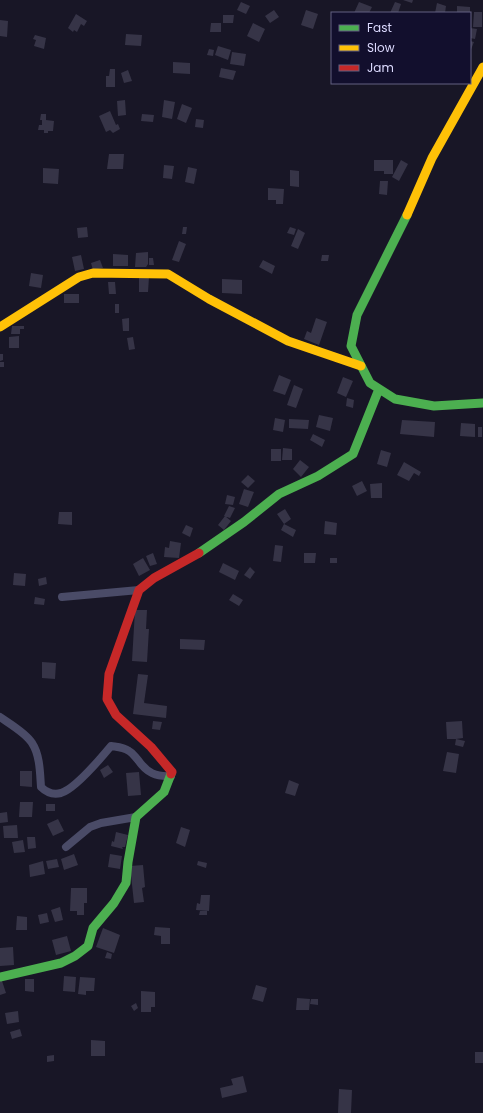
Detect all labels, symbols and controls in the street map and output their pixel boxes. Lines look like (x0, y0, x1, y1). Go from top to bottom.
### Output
legend (331, 12, 471, 84)
text: Fast (367, 19, 392, 36)
text: Slow (367, 39, 395, 56)
text: Jam (367, 59, 394, 76)

